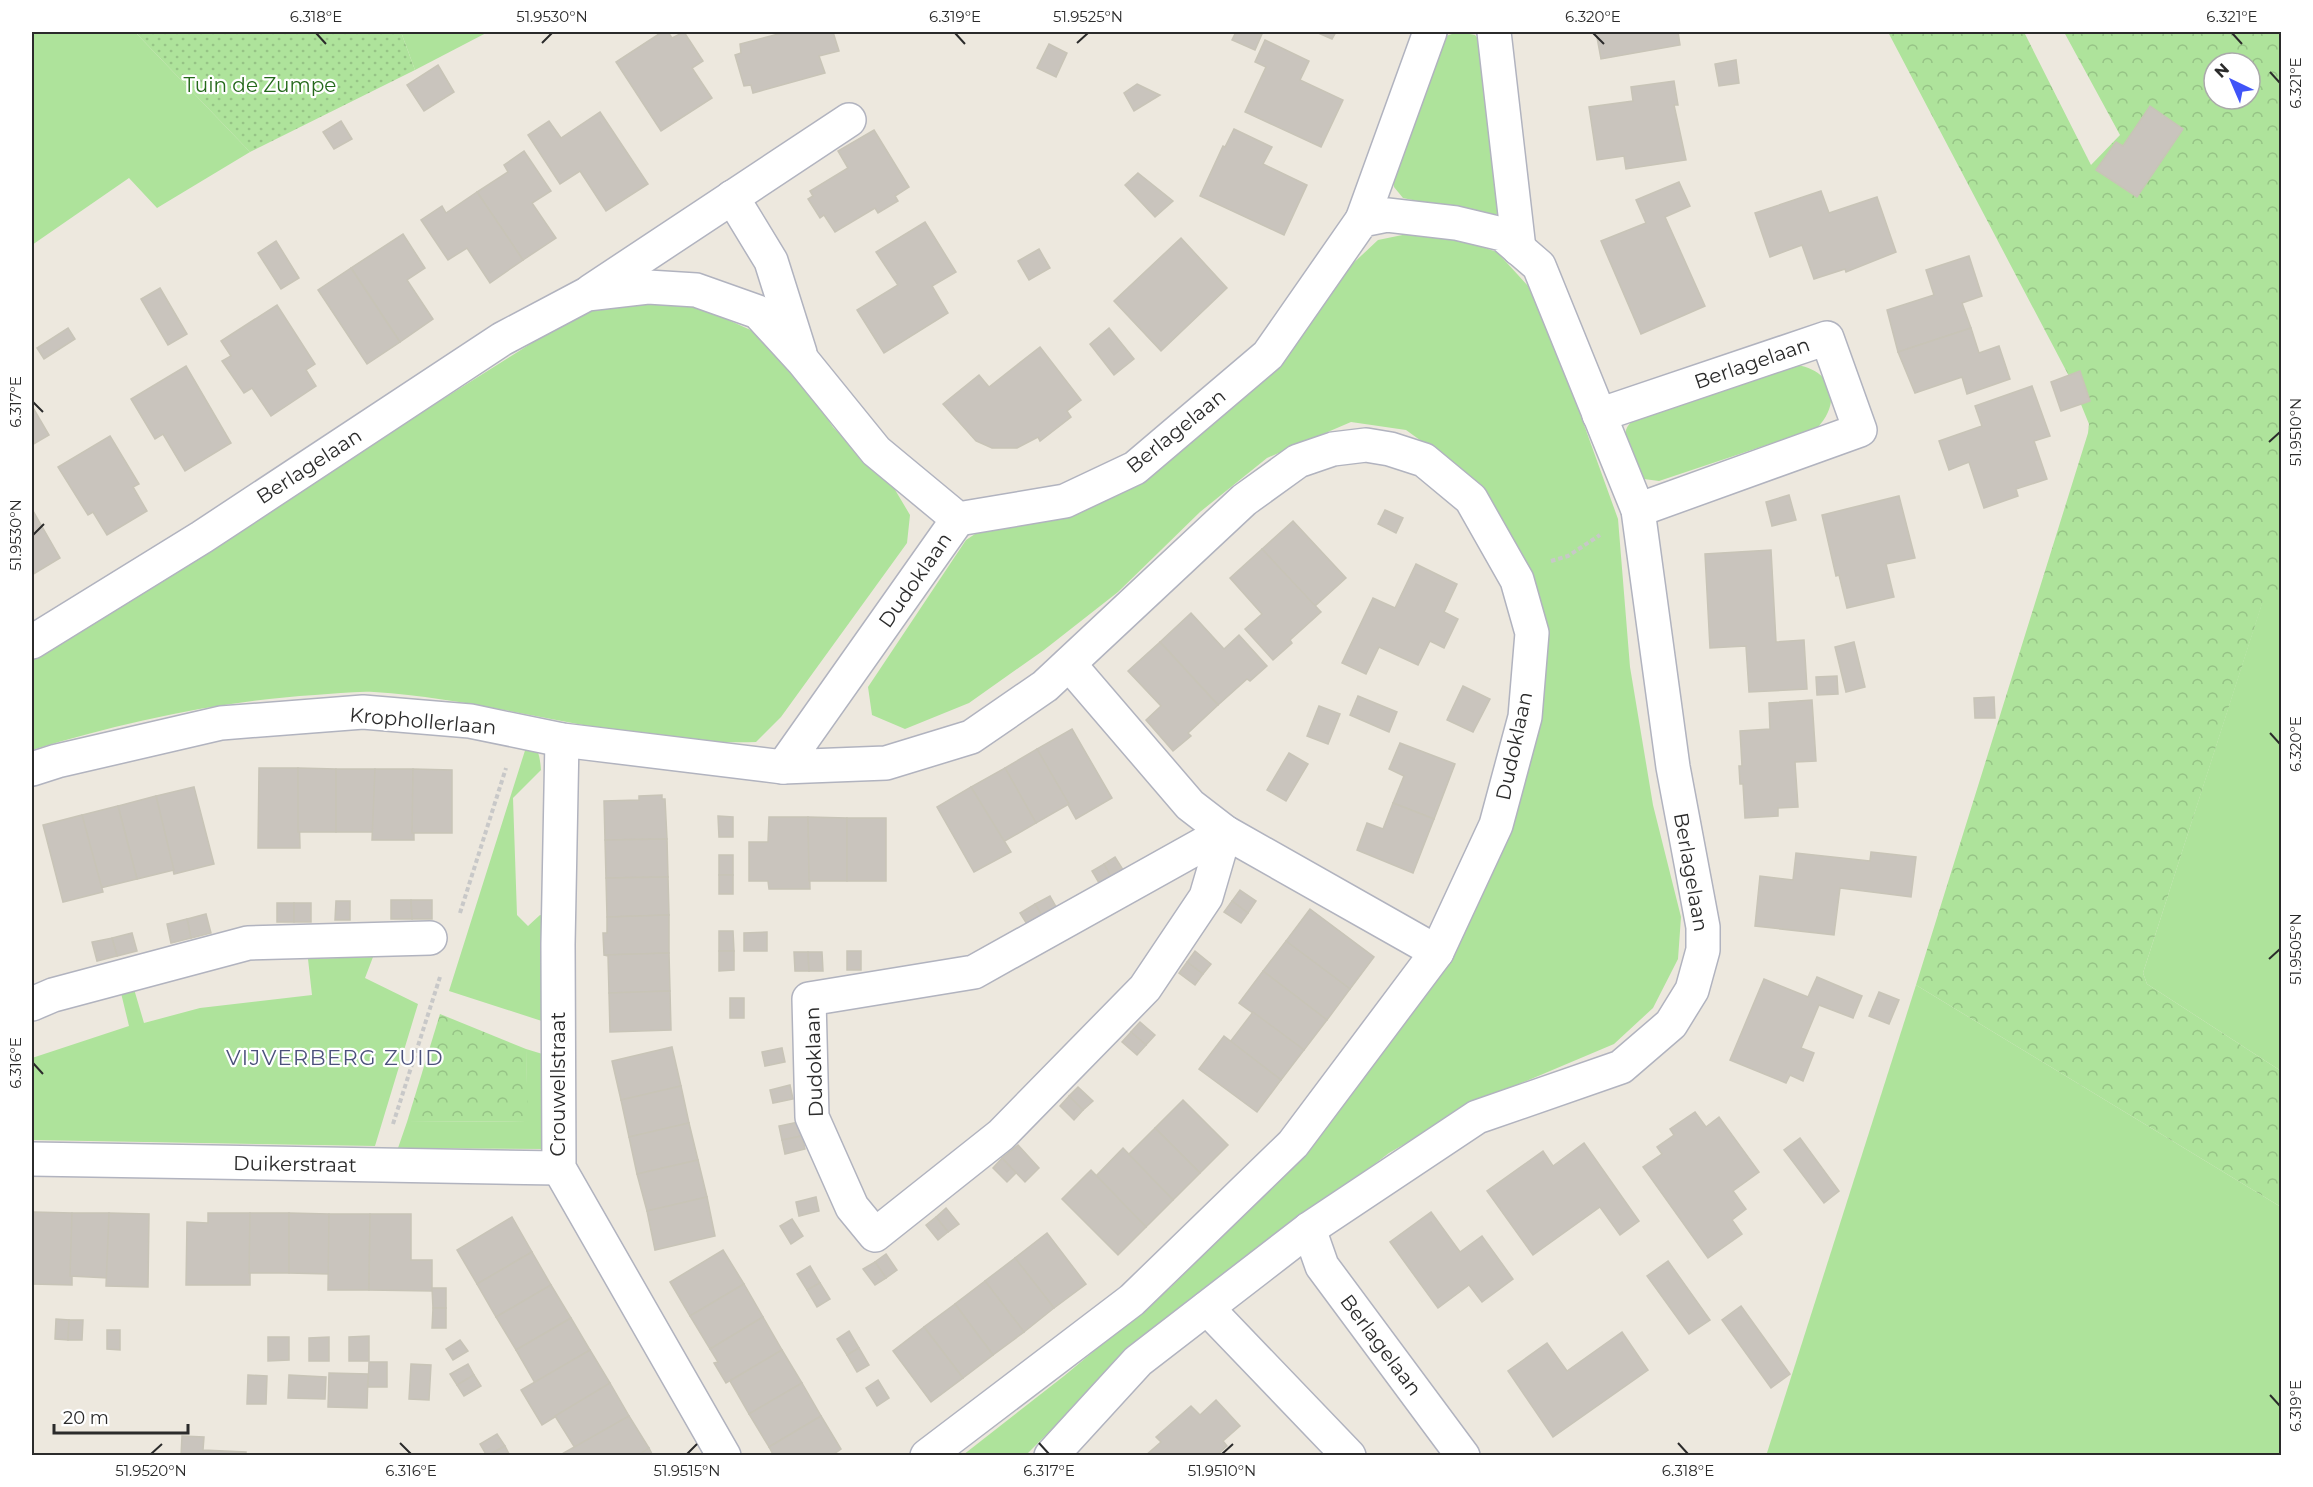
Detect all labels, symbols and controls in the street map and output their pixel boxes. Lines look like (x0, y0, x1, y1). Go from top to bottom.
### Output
text: 6.318°E (290, 7, 342, 26)
text: 51.9530°N (516, 7, 588, 26)
text: 6.319°E (929, 7, 981, 26)
text: 51.9525°N (1053, 7, 1123, 26)
text: 6.320°E (1565, 7, 1621, 26)
text: 6.321°E (2206, 7, 2258, 26)
north arrow (2202, 51, 2262, 111)
text: 6.321°E (2286, 57, 2305, 109)
text: N (2211, 59, 2233, 82)
park label: Tuin de Zumpe (184, 73, 336, 97)
street label: Berlagelaan (1691, 332, 1813, 394)
text: 6.317°E (6, 376, 25, 428)
street label: Berlagelaan (1122, 384, 1230, 478)
text: 51.9510°N (2286, 398, 2305, 466)
street label: Berlagelaan (252, 423, 366, 509)
text: 51.9530°N (6, 499, 25, 571)
street label: Dudoklaan (873, 528, 957, 632)
street label: Dudoklaan (1491, 689, 1537, 803)
street label: Krophollerlaan (349, 703, 497, 739)
text: 6.320°E (2286, 716, 2305, 772)
street label: Berlagelaan (1669, 811, 1713, 933)
text: 51.9505°N (2286, 913, 2305, 985)
street label: Dudoklaan (800, 1006, 828, 1118)
street label: Crouwellstraat (546, 1012, 570, 1156)
text: 6.316°E (6, 1037, 25, 1089)
district label: VIJVERBERG ZUID (226, 1045, 444, 1070)
street label: Duikerstraat (233, 1151, 357, 1177)
street label: Berlagelaan (1335, 1290, 1427, 1400)
text: 6.319°E (2286, 1380, 2305, 1432)
scale bar (54, 1397, 188, 1435)
text: 20 m (63, 1407, 109, 1429)
text: 51.9520°N (115, 1461, 187, 1480)
text: 6.316°E (385, 1461, 437, 1480)
text: 51.9515°N (654, 1461, 720, 1480)
text: 6.317°E (1023, 1461, 1075, 1480)
text: 51.9510°N (1188, 1461, 1256, 1480)
text: 6.318°E (1662, 1461, 1714, 1480)

